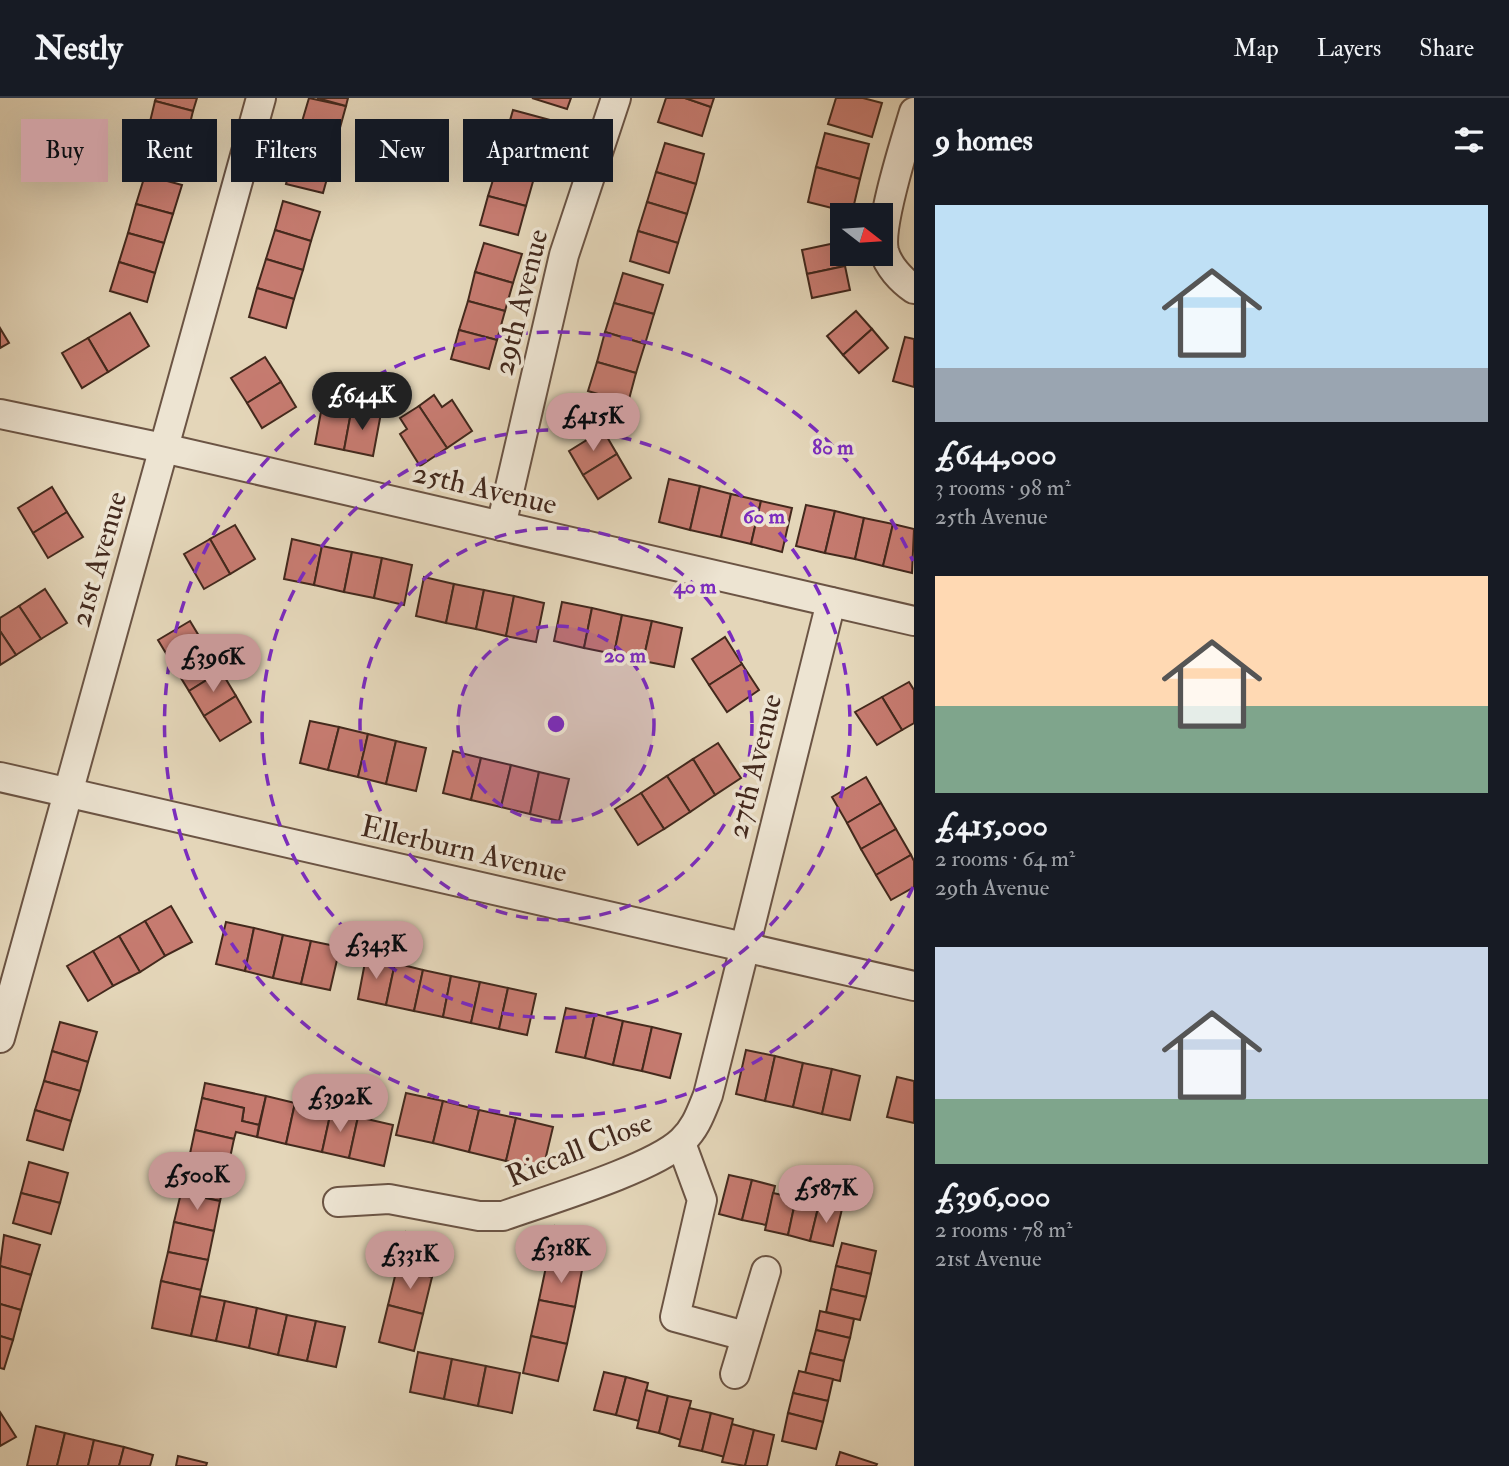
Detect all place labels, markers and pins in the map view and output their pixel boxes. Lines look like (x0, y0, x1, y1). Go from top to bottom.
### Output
pin: £644K (313, 372, 411, 432)
pin: £415K (544, 394, 642, 453)
pin: £396K (164, 634, 262, 694)
centre of rings (544, 712, 568, 736)
pin: £343K (327, 922, 425, 981)
pin: £392K (291, 1074, 389, 1134)
pin: £500K (148, 1152, 246, 1212)
pin: £587K (777, 1166, 875, 1225)
pin: £318K (512, 1226, 610, 1285)
pin: £331K (361, 1232, 459, 1291)

